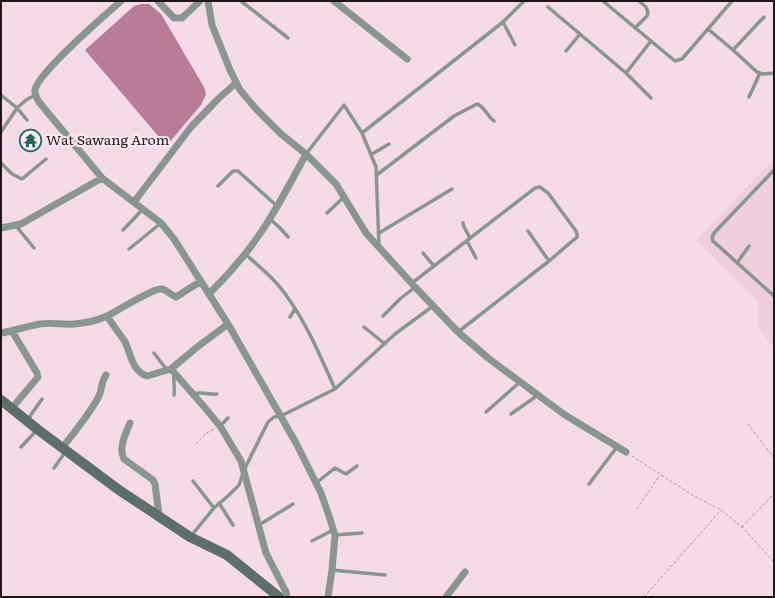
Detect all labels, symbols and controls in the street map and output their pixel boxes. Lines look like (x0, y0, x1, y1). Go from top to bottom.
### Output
temple icon: Wat Sawang Arom (18, 127, 44, 153)
place label: Wat Sawang Arom (46, 129, 170, 149)

